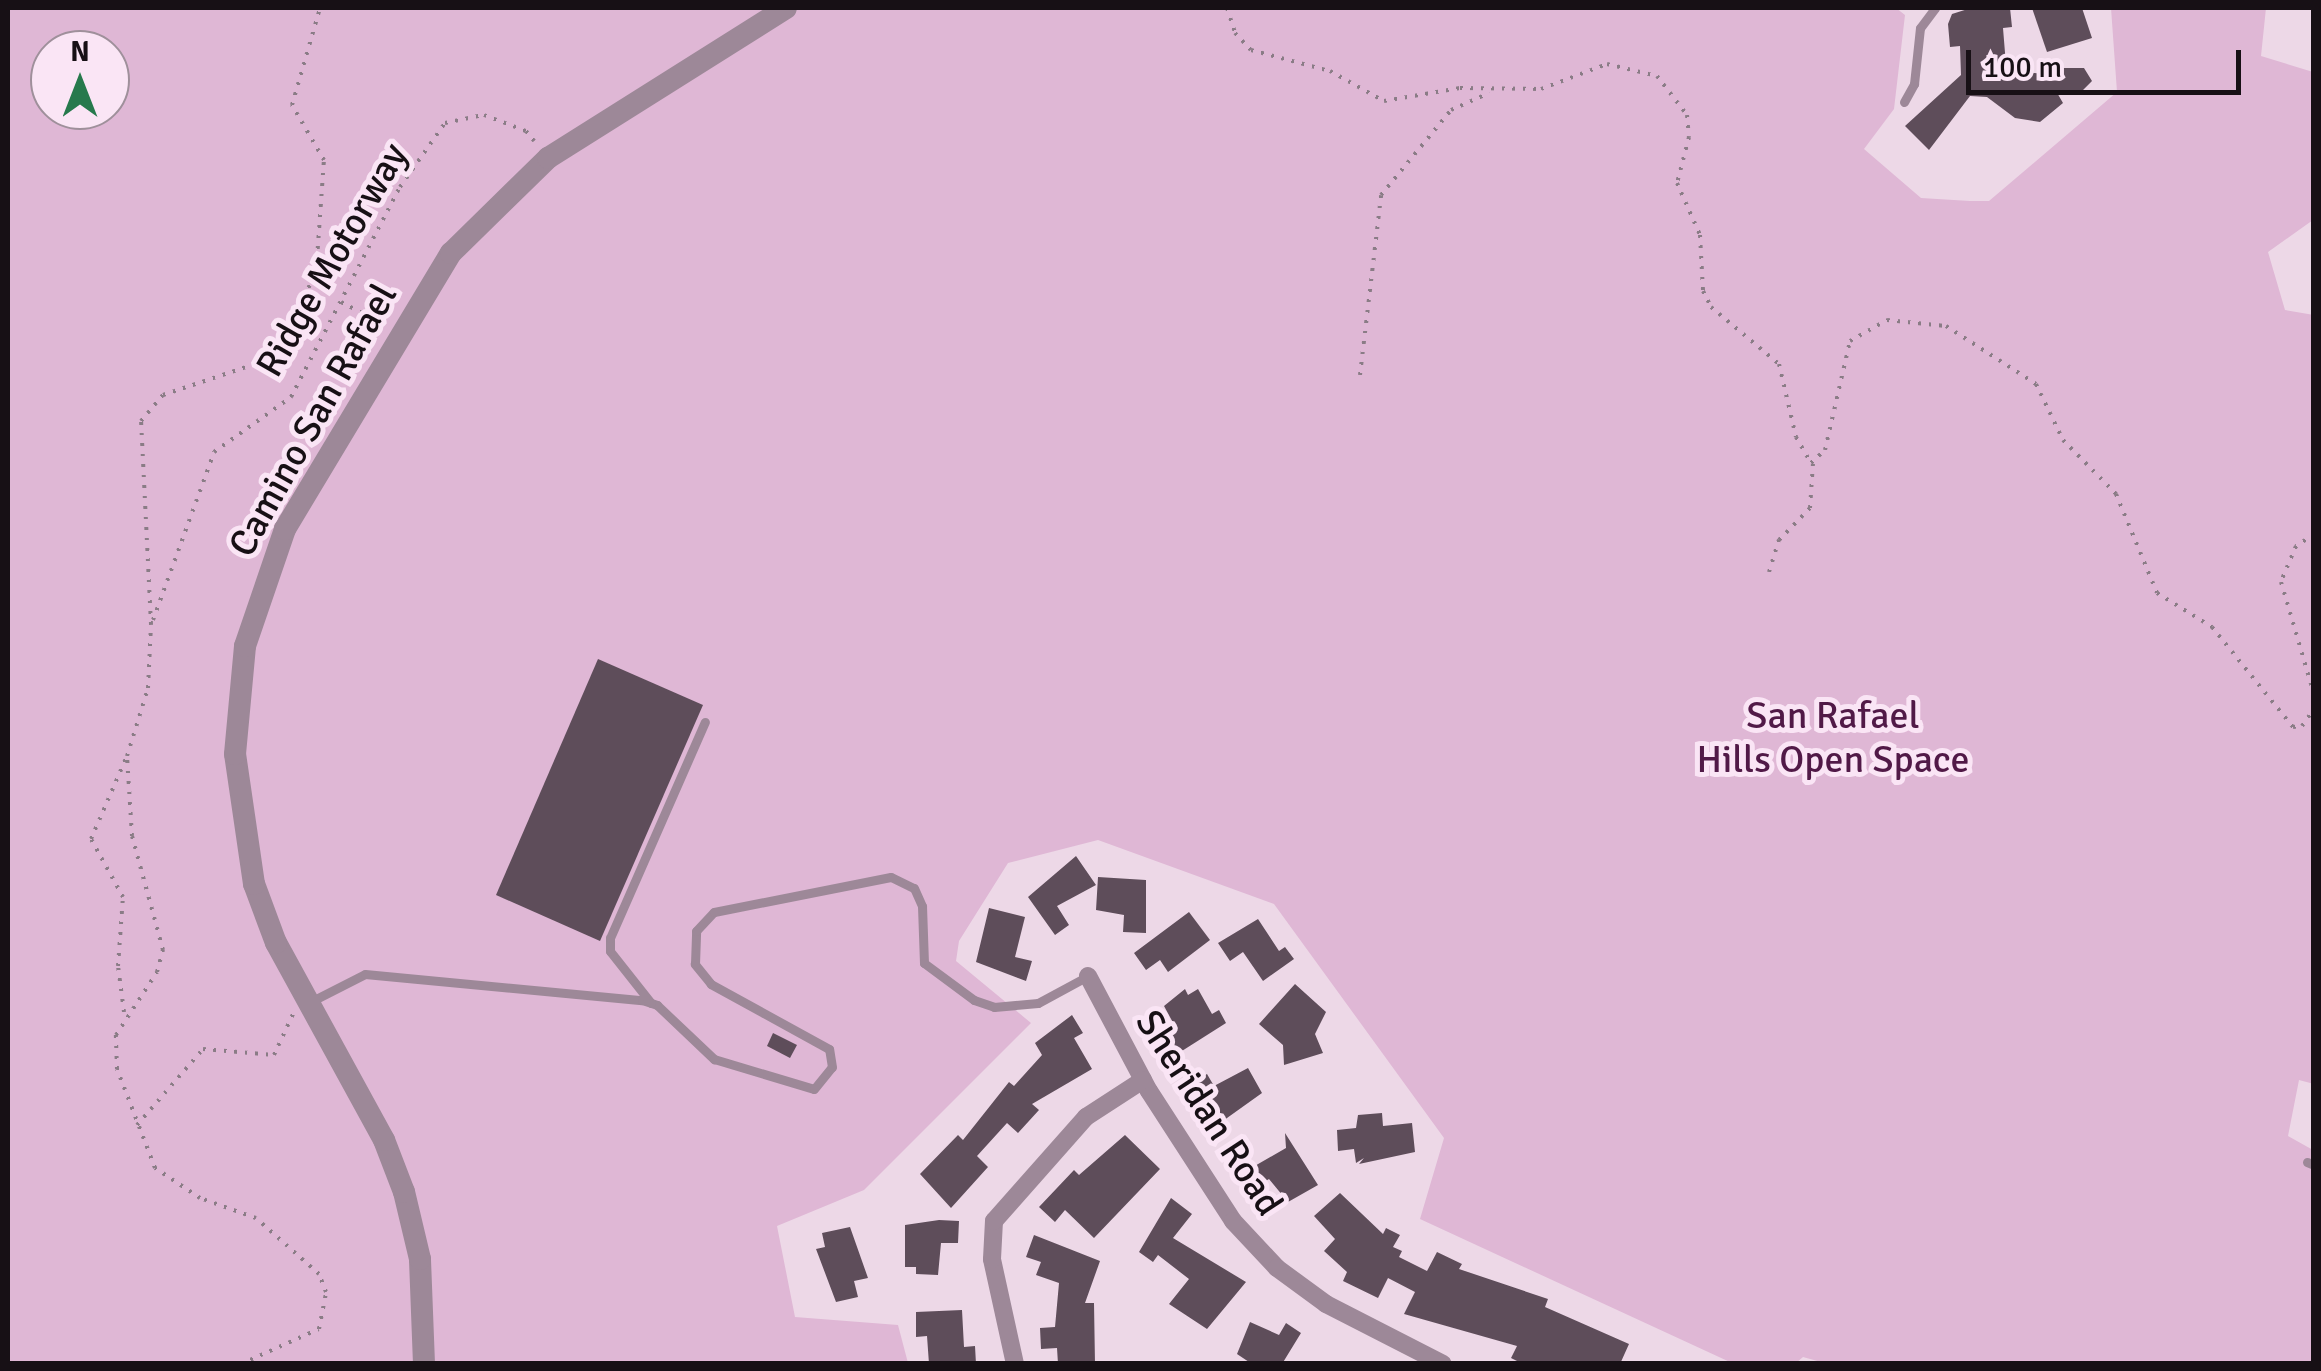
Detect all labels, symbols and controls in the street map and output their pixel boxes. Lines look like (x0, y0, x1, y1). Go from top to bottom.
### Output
north arrow (30, 30, 130, 130)
scale bar (1971, 30, 2246, 92)
text: N (70, 35, 90, 69)
text: 100 m (1983, 49, 2062, 86)
street label: Ridge Motorway (247, 135, 417, 385)
street label: Camino San Rafael (219, 276, 407, 564)
park label: San Rafael Hills Open Space (1696, 693, 1970, 782)
street label: Sheridan Road (1126, 1002, 1292, 1224)

